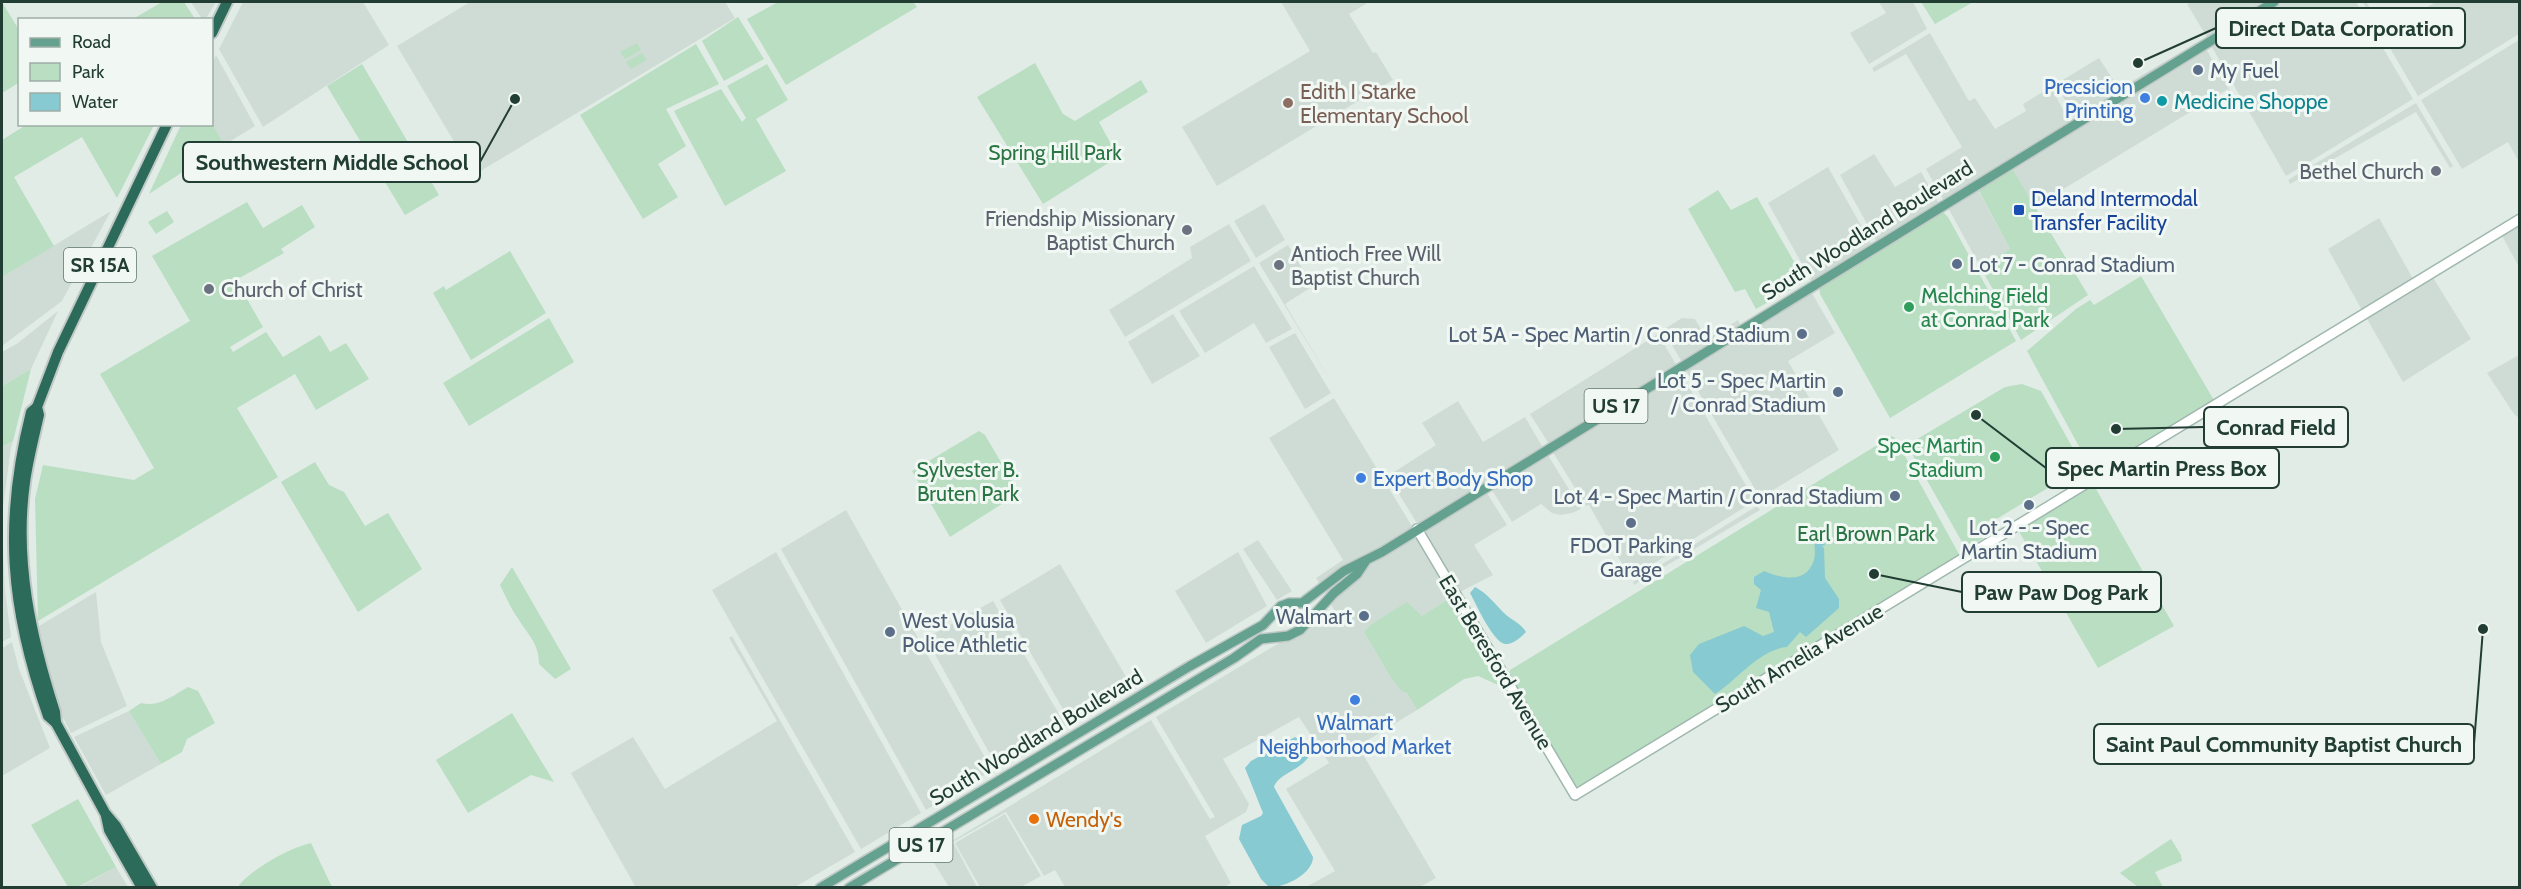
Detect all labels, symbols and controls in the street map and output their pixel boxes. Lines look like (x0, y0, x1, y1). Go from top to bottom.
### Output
callout: Direct Data Corporation (2216, 8, 2465, 48)
text: Direct Data Corporation (2228, 15, 2454, 42)
legend (18, 18, 213, 126)
text: Road (72, 31, 111, 53)
place label: My Fuel (2210, 58, 2279, 83)
text: Park (72, 61, 105, 83)
marker: My Fuel (2191, 63, 2205, 77)
place label: Precsicion Printing (2044, 74, 2134, 123)
place label: Edith I Starke Elementary School (1300, 79, 1468, 128)
place label: Medicine Shoppe (2174, 89, 2328, 114)
text: Water (72, 91, 118, 113)
marker: Precsicion Printing (2138, 91, 2152, 105)
marker: Medicine Shoppe (2155, 94, 2169, 108)
marker: Edith I Starke Elementary School (1281, 96, 1295, 110)
park label: Spring Hill Park (988, 140, 1122, 165)
callout: Southwestern Middle School (183, 142, 480, 182)
text: Southwestern Middle School (196, 149, 469, 176)
street label: South Woodland Boulevard (1757, 155, 1977, 305)
place label: Bethel Church (2299, 159, 2424, 184)
marker: Bethel Church (2429, 164, 2443, 178)
place label: Deland Intermodal Transfer Facility (2031, 186, 2198, 235)
marker: Deland Intermodal Transfer Facility (2012, 203, 2026, 217)
place label: Friendship Missionary Baptist Church (985, 206, 1175, 255)
marker: Friendship Missionary Baptist Church (1180, 223, 1194, 237)
place label: Antioch Free Will Baptist Church (1291, 241, 1441, 290)
road number: SR 15A (64, 248, 136, 282)
place label: Lot 7 - Conrad Stadium (1969, 252, 2175, 277)
marker: Lot 7 - Conrad Stadium (1950, 257, 1964, 271)
marker: Antioch Free Will Baptist Church (1272, 258, 1286, 272)
place label: Church of Christ (221, 277, 363, 302)
marker: Church of Christ (202, 282, 216, 296)
place label: Melching Field at Conrad Park (1921, 283, 2050, 332)
marker: Melching Field at Conrad Park (1902, 300, 1916, 314)
place label: Lot 5A - Spec Martin / Conrad Stadium (1448, 322, 1790, 347)
marker: Lot 5A - Spec Martin / Conrad Stadium (1795, 327, 1809, 341)
place label: Lot 5 - Spec Martin / Conrad Stadium (1657, 368, 1826, 417)
marker: Lot 5 - Spec Martin / Conrad Stadium (1831, 385, 1845, 399)
road number: US 17 (1584, 389, 1648, 423)
callout: Conrad Field (2204, 407, 2348, 447)
text: Conrad Field (2216, 414, 2336, 441)
place label: Spec Martin Stadium (1877, 433, 1983, 482)
callout: Spec Martin Press Box (2046, 448, 2279, 488)
marker: Spec Martin Stadium (1988, 450, 2002, 464)
text: Spec Martin Press Box (2057, 455, 2267, 482)
park label: Sylvester B. Bruten Park (917, 457, 1020, 506)
place label: Expert Body Shop (1373, 466, 1533, 491)
marker: Expert Body Shop (1354, 471, 1368, 485)
place label: Lot 4 - Spec Martin / Conrad Stadium (1553, 484, 1883, 509)
marker: Lot 4 - Spec Martin / Conrad Stadium (1888, 489, 1902, 503)
marker: Lot 2 - - Spec Martin Stadium (2022, 498, 2036, 512)
place label: Lot 2 - - Spec Martin Stadium (1961, 515, 2097, 564)
marker: FDOT Parking Garage (1624, 516, 1638, 530)
park label: Earl Brown Park (1797, 521, 1935, 546)
place label: FDOT Parking Garage (1570, 533, 1693, 582)
street label: East Beresford Avenue (1434, 570, 1558, 754)
callout: Paw Paw Dog Park (1962, 572, 2161, 612)
text: Paw Paw Dog Park (1974, 579, 2149, 606)
street label: South Amelia Avenue (1711, 598, 1887, 718)
place label: Walmart (1276, 604, 1352, 629)
place label: West Volusia Police Athletic (902, 608, 1027, 657)
marker: Walmart (1357, 609, 1371, 623)
marker: West Volusia Police Athletic (883, 625, 897, 639)
street label: South Woodland Boulevard (925, 663, 1147, 811)
marker: Walmart Neighborhood Market (1348, 693, 1362, 707)
place label: Walmart Neighborhood Market (1259, 710, 1451, 759)
callout: Saint Paul Community Baptist Church (2094, 724, 2474, 764)
text: Saint Paul Community Baptist Church (2106, 731, 2462, 758)
place label: Wendy's (1046, 807, 1122, 832)
marker: Wendy's (1027, 812, 1041, 826)
road number: US 17 (890, 828, 952, 862)

